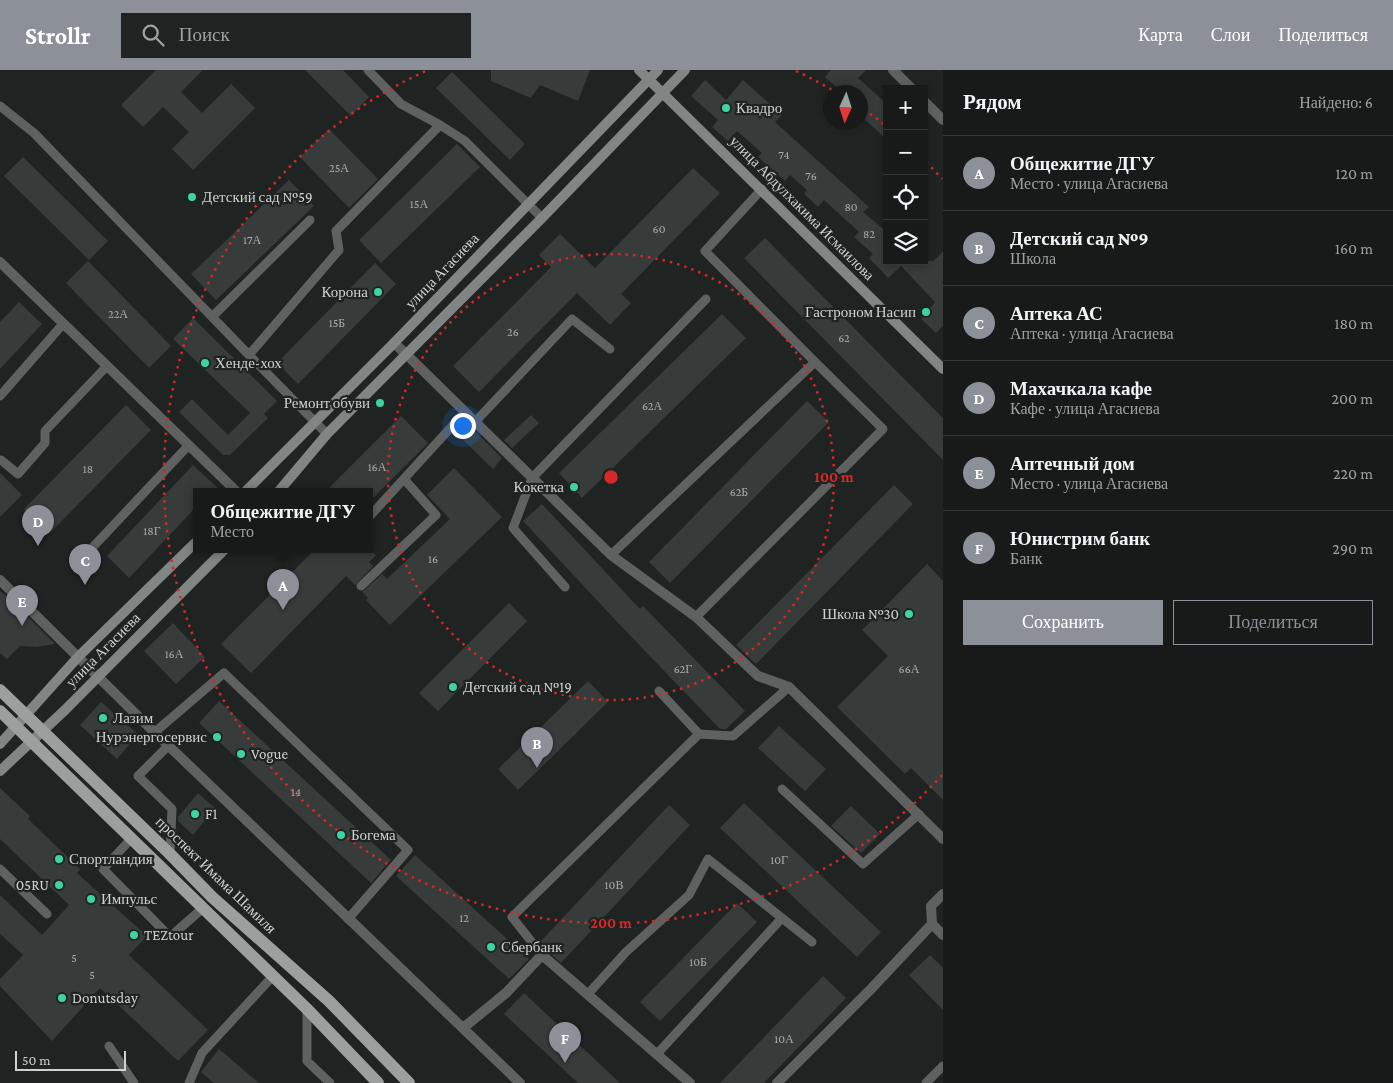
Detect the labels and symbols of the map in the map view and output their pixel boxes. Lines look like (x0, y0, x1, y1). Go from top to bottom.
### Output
north arrow (823, 85, 868, 130)
place label: Квадро (736, 100, 782, 116)
marker: Квадро (720, 102, 732, 114)
street label: улица Абдулхакима Исмаилова (727, 133, 878, 284)
house number: 74 (778, 148, 790, 162)
house number: 25А (329, 161, 349, 175)
house number: 76 (805, 169, 817, 183)
place label: Детский сад №59 (202, 189, 313, 205)
marker: Детский сад №59 (186, 191, 198, 203)
house number: 15А (410, 197, 428, 211)
house number: 80 (844, 200, 858, 214)
house number: 60 (653, 222, 666, 236)
house number: 82 (863, 227, 875, 241)
street label: улица Агасиева (402, 230, 482, 312)
house number: 17А (243, 233, 261, 247)
place label: Корона (322, 284, 368, 300)
marker: Корона (372, 286, 384, 298)
place label: Гастроном Насип (805, 304, 916, 320)
marker: Гастроном Насип (920, 306, 932, 318)
house number: 22А (108, 307, 128, 321)
house number: 15Б (329, 316, 345, 330)
house number: 26 (507, 325, 519, 339)
house number: 62 (838, 331, 850, 345)
place label: Хенде-хох (215, 355, 282, 371)
marker: Хенде-хох (199, 357, 211, 369)
place label: Ремонт обуви (284, 395, 370, 411)
marker: Ремонт обуви (374, 397, 386, 409)
house number: 62А (642, 399, 662, 413)
your location (450, 413, 476, 439)
house number: 16А (368, 460, 387, 474)
house number: 18 (83, 462, 93, 476)
centre of rings (602, 468, 620, 486)
text: 100 m (814, 469, 854, 485)
place label: Кокетка (513, 479, 564, 495)
marker: Кокетка (568, 481, 580, 493)
house number: 62Б (730, 485, 748, 499)
pin: D (22, 505, 54, 546)
house number: 18Г (143, 524, 161, 538)
pin: C (69, 544, 101, 585)
house number: 16 (428, 552, 438, 566)
pin: A (267, 569, 299, 610)
pin: E (6, 585, 38, 626)
place label: Школа №30 (822, 606, 899, 622)
marker: Школа №30 (903, 608, 915, 620)
street label: улица Агасиева (63, 609, 144, 690)
house number: 16А (165, 647, 184, 661)
house number: 62Г (674, 662, 692, 676)
house number: 66А (899, 662, 920, 676)
place label: Детский сад №19 (463, 679, 572, 695)
marker: Детский сад №19 (447, 681, 459, 693)
place label: Лазим (113, 710, 154, 726)
marker: Лазим (97, 712, 109, 724)
pin: B (521, 727, 553, 768)
place label: Нурэнергосервис (96, 729, 207, 745)
marker: Нурэнергосервис (211, 731, 223, 743)
place label: Vogue (251, 746, 289, 763)
marker: Vogue (235, 748, 247, 760)
house number: 14 (291, 785, 301, 799)
place label: F1 (205, 806, 217, 822)
marker: F1 (189, 808, 201, 820)
street label: проспект Имама Шамиля (153, 813, 279, 937)
place label: Богема (351, 827, 396, 843)
marker: Богема (335, 829, 347, 841)
place label: Спортландия (69, 851, 153, 867)
marker: Спортландия (53, 853, 65, 865)
house number: 10Г (770, 853, 788, 867)
place label: 05RU (16, 877, 49, 893)
house number: 10В (605, 878, 623, 892)
marker: 05RU (53, 879, 65, 891)
place label: Импульс (101, 891, 158, 907)
marker: Импульс (85, 893, 97, 905)
house number: 12 (459, 911, 469, 925)
text: 200 m (590, 915, 632, 931)
place label: TEZtour (144, 927, 194, 943)
marker: TEZtour (128, 929, 140, 941)
place label: Сбербанк (501, 939, 563, 955)
marker: Сбербанк (485, 941, 497, 953)
house number: 5 (71, 951, 77, 965)
house number: 10Б (689, 955, 707, 969)
house number: 5 (89, 968, 95, 982)
place label: Donutsday (72, 990, 138, 1007)
marker: Donutsday (56, 992, 68, 1004)
pin: F (549, 1022, 581, 1063)
house number: 10А (774, 1032, 794, 1046)
scale bar (15, 1048, 126, 1071)

